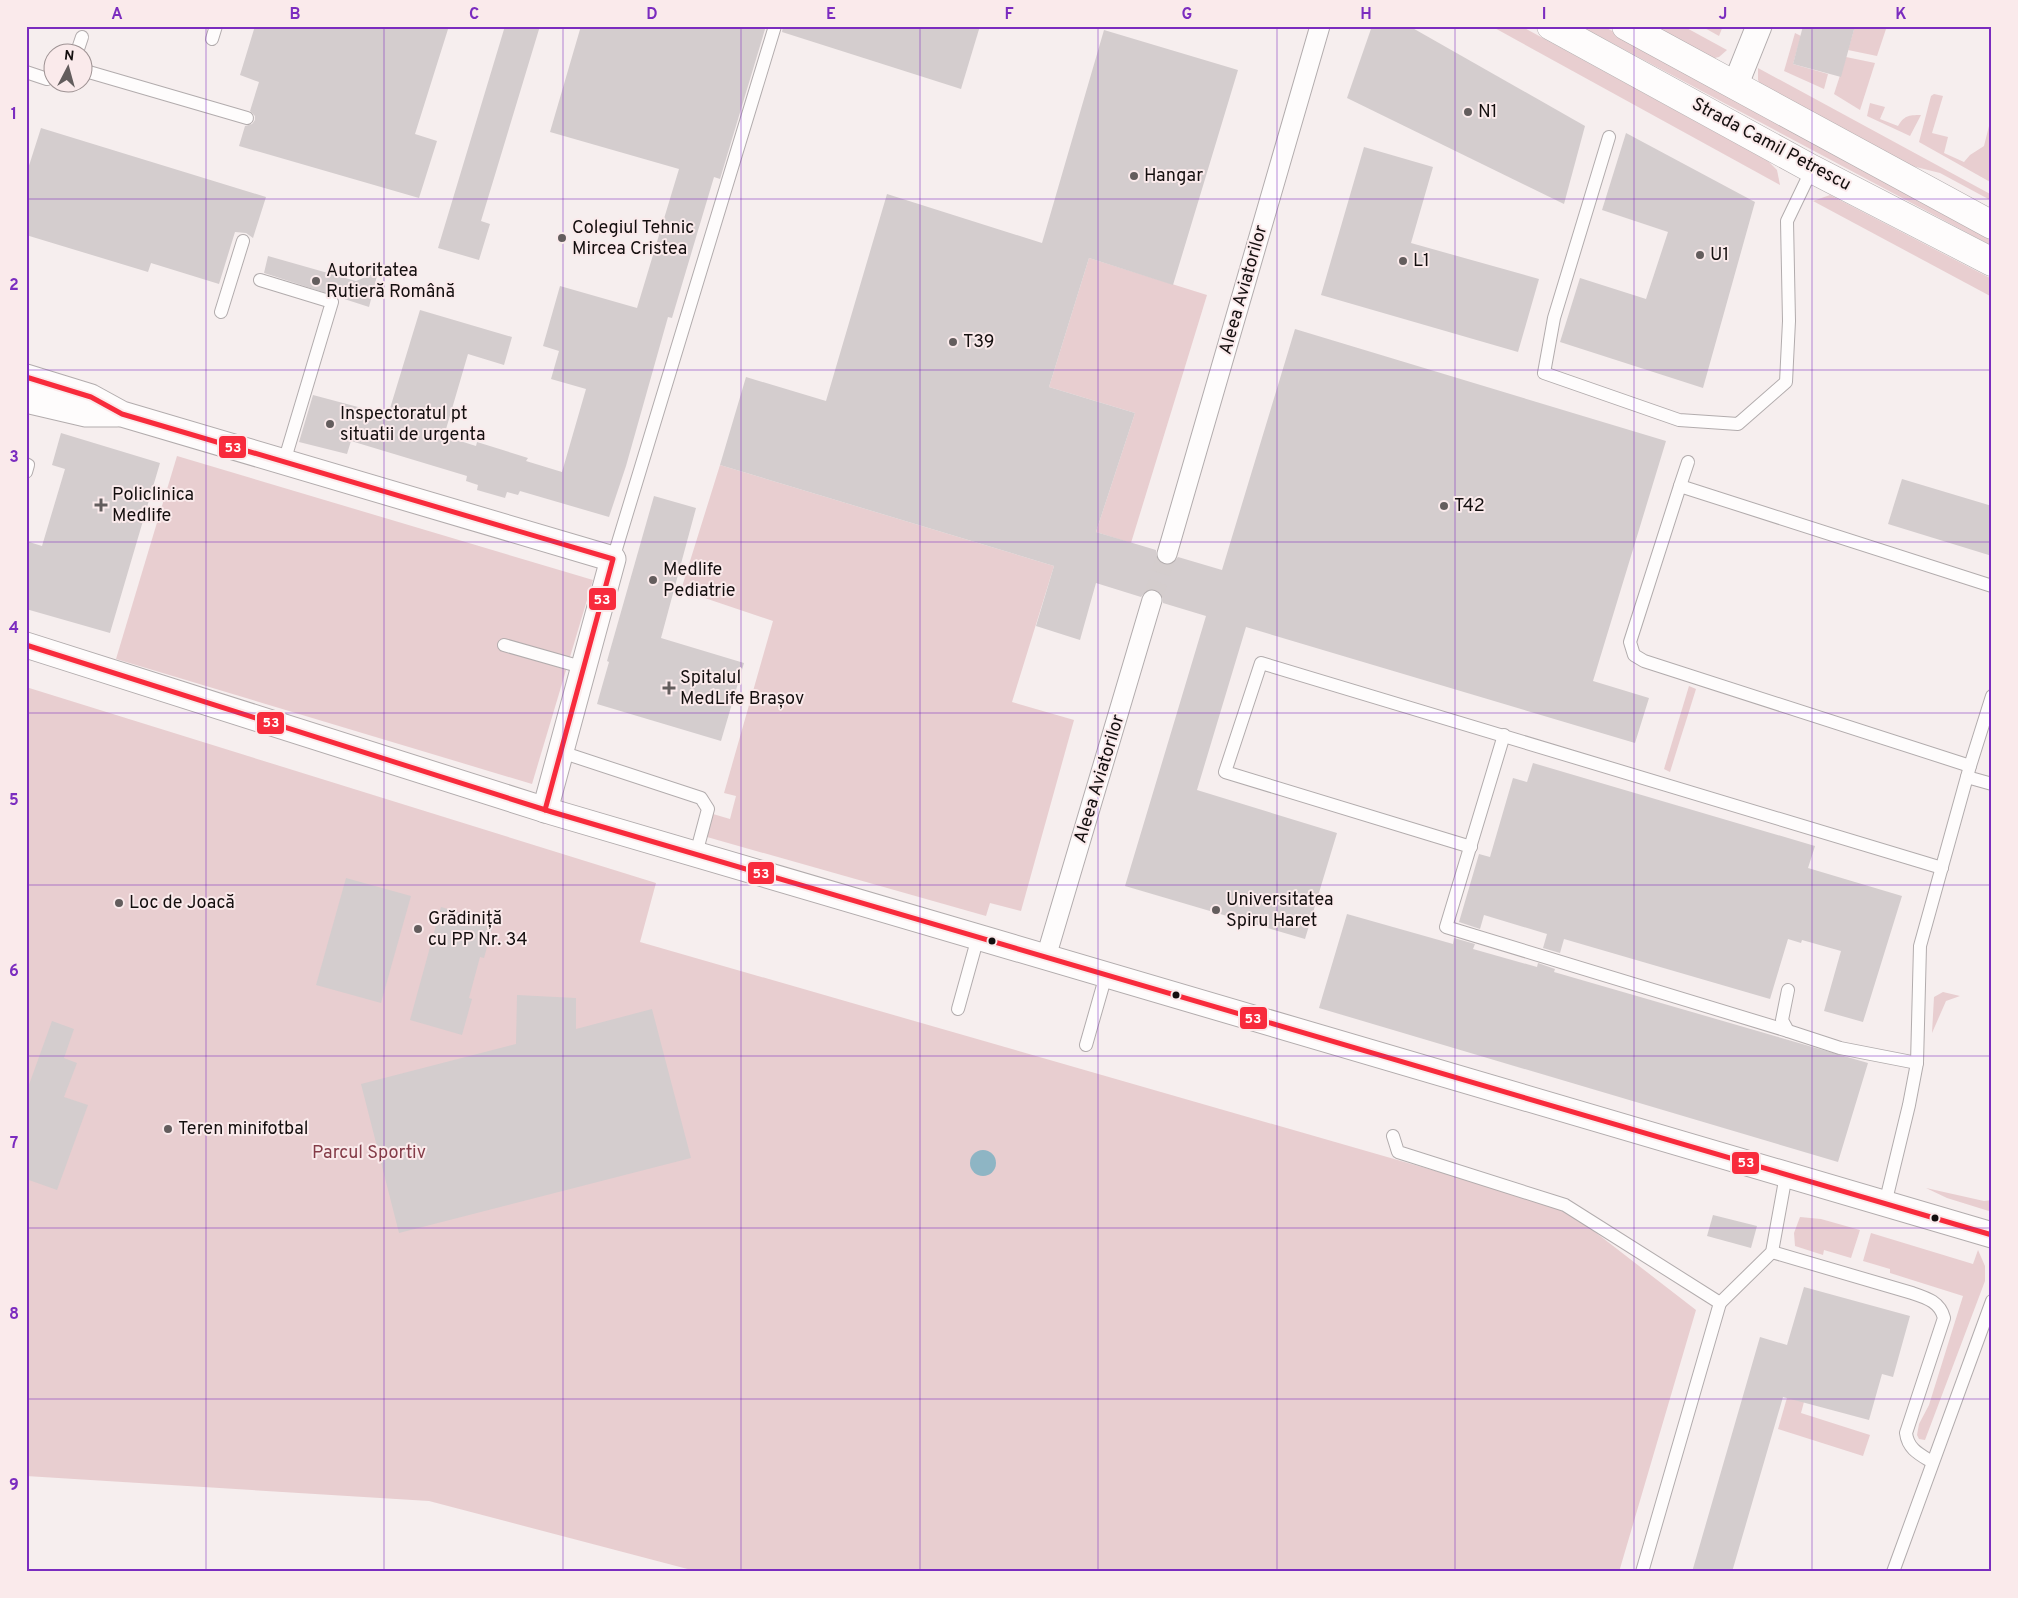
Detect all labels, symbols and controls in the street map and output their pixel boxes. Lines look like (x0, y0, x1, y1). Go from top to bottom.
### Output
text: A (111, 5, 123, 25)
text: B (289, 5, 301, 25)
text: C (469, 5, 479, 25)
text: D (646, 5, 658, 25)
text: E (826, 5, 836, 25)
text: F (1004, 5, 1014, 25)
text: G (1182, 5, 1192, 25)
text: H (1360, 5, 1372, 25)
text: I (1542, 5, 1546, 25)
text: J (1719, 5, 1727, 25)
text: K (1895, 5, 1907, 25)
north arrow (42, 42, 92, 92)
text: N (63, 48, 75, 66)
street label: Strada Camil Petrescu (1687, 93, 1855, 197)
place label: N1 (1478, 101, 1497, 124)
text: 1 (11, 105, 17, 125)
marker: N1 (1462, 106, 1474, 118)
place label: Hangar (1144, 165, 1203, 188)
marker: Hangar (1128, 170, 1140, 182)
place label: Colegiul Tehnic Mircea Cristea (572, 217, 694, 261)
street label: Aleea Aviatorilor (1215, 223, 1273, 357)
marker: Colegiul Tehnic Mircea Cristea (556, 232, 568, 244)
place label: U1 (1710, 244, 1729, 267)
marker: U1 (1694, 249, 1706, 261)
place label: L1 (1413, 250, 1430, 273)
marker: L1 (1397, 255, 1409, 267)
place label: Autoritatea Rutieră Română (326, 260, 455, 304)
marker: Autoritatea Rutieră Română (310, 275, 322, 287)
text: 2 (9, 276, 19, 296)
place label: T39 (963, 331, 994, 354)
marker: T39 (947, 336, 959, 348)
place label: Inspectoratul pt situatii de urgenta (340, 403, 485, 447)
marker: Inspectoratul pt situatii de urgenta (324, 418, 336, 430)
line badge: 53 (218, 435, 247, 459)
text: 53 (225, 440, 241, 457)
text: 3 (9, 448, 19, 468)
place label: Policlinica Medlife (112, 484, 194, 528)
place label: T42 (1454, 495, 1485, 518)
marker: Policlinica Medlife (94, 498, 108, 512)
marker: T42 (1438, 500, 1450, 512)
place label: Medlife Pediatrie (663, 559, 736, 603)
marker: Medlife Pediatrie (647, 574, 659, 586)
line badge: 53 (588, 587, 617, 611)
text: 53 (594, 592, 610, 609)
text: 4 (9, 619, 19, 639)
place label: Spitalul MedLife Brașov (680, 667, 804, 711)
marker: Spitalul MedLife Brașov (662, 681, 676, 695)
line badge: 53 (256, 711, 285, 735)
street label: Aleea Aviatorilor (1069, 712, 1131, 846)
text: 53 (263, 715, 279, 732)
text: 5 (9, 791, 19, 811)
line badge: 53 (747, 861, 775, 885)
text: 53 (753, 866, 769, 883)
place label: Universitatea Spiru Haret (1226, 889, 1333, 933)
place label: Loc de Joacă (129, 892, 235, 915)
marker: Loc de Joacă (113, 897, 125, 909)
marker: Universitatea Spiru Haret (1210, 904, 1222, 916)
place label: Grădiniță cu PP Nr. 34 (428, 908, 528, 952)
marker: Grădiniță cu PP Nr. 34 (412, 923, 424, 935)
unlabelled marker (987, 936, 997, 946)
text: 6 (9, 962, 19, 982)
unlabelled marker (1171, 990, 1181, 1000)
line badge: 53 (1239, 1006, 1268, 1030)
text: 53 (1245, 1011, 1261, 1028)
place label: Teren minifotbal (178, 1118, 308, 1141)
marker: Teren minifotbal (162, 1123, 174, 1135)
text: 7 (10, 1134, 18, 1154)
park label: Parcul Sportiv (312, 1142, 426, 1165)
line badge: 53 (1731, 1151, 1760, 1175)
text: 53 (1738, 1155, 1754, 1172)
unlabelled marker (1930, 1213, 1940, 1223)
text: 8 (9, 1305, 19, 1325)
text: 9 (9, 1476, 19, 1496)

